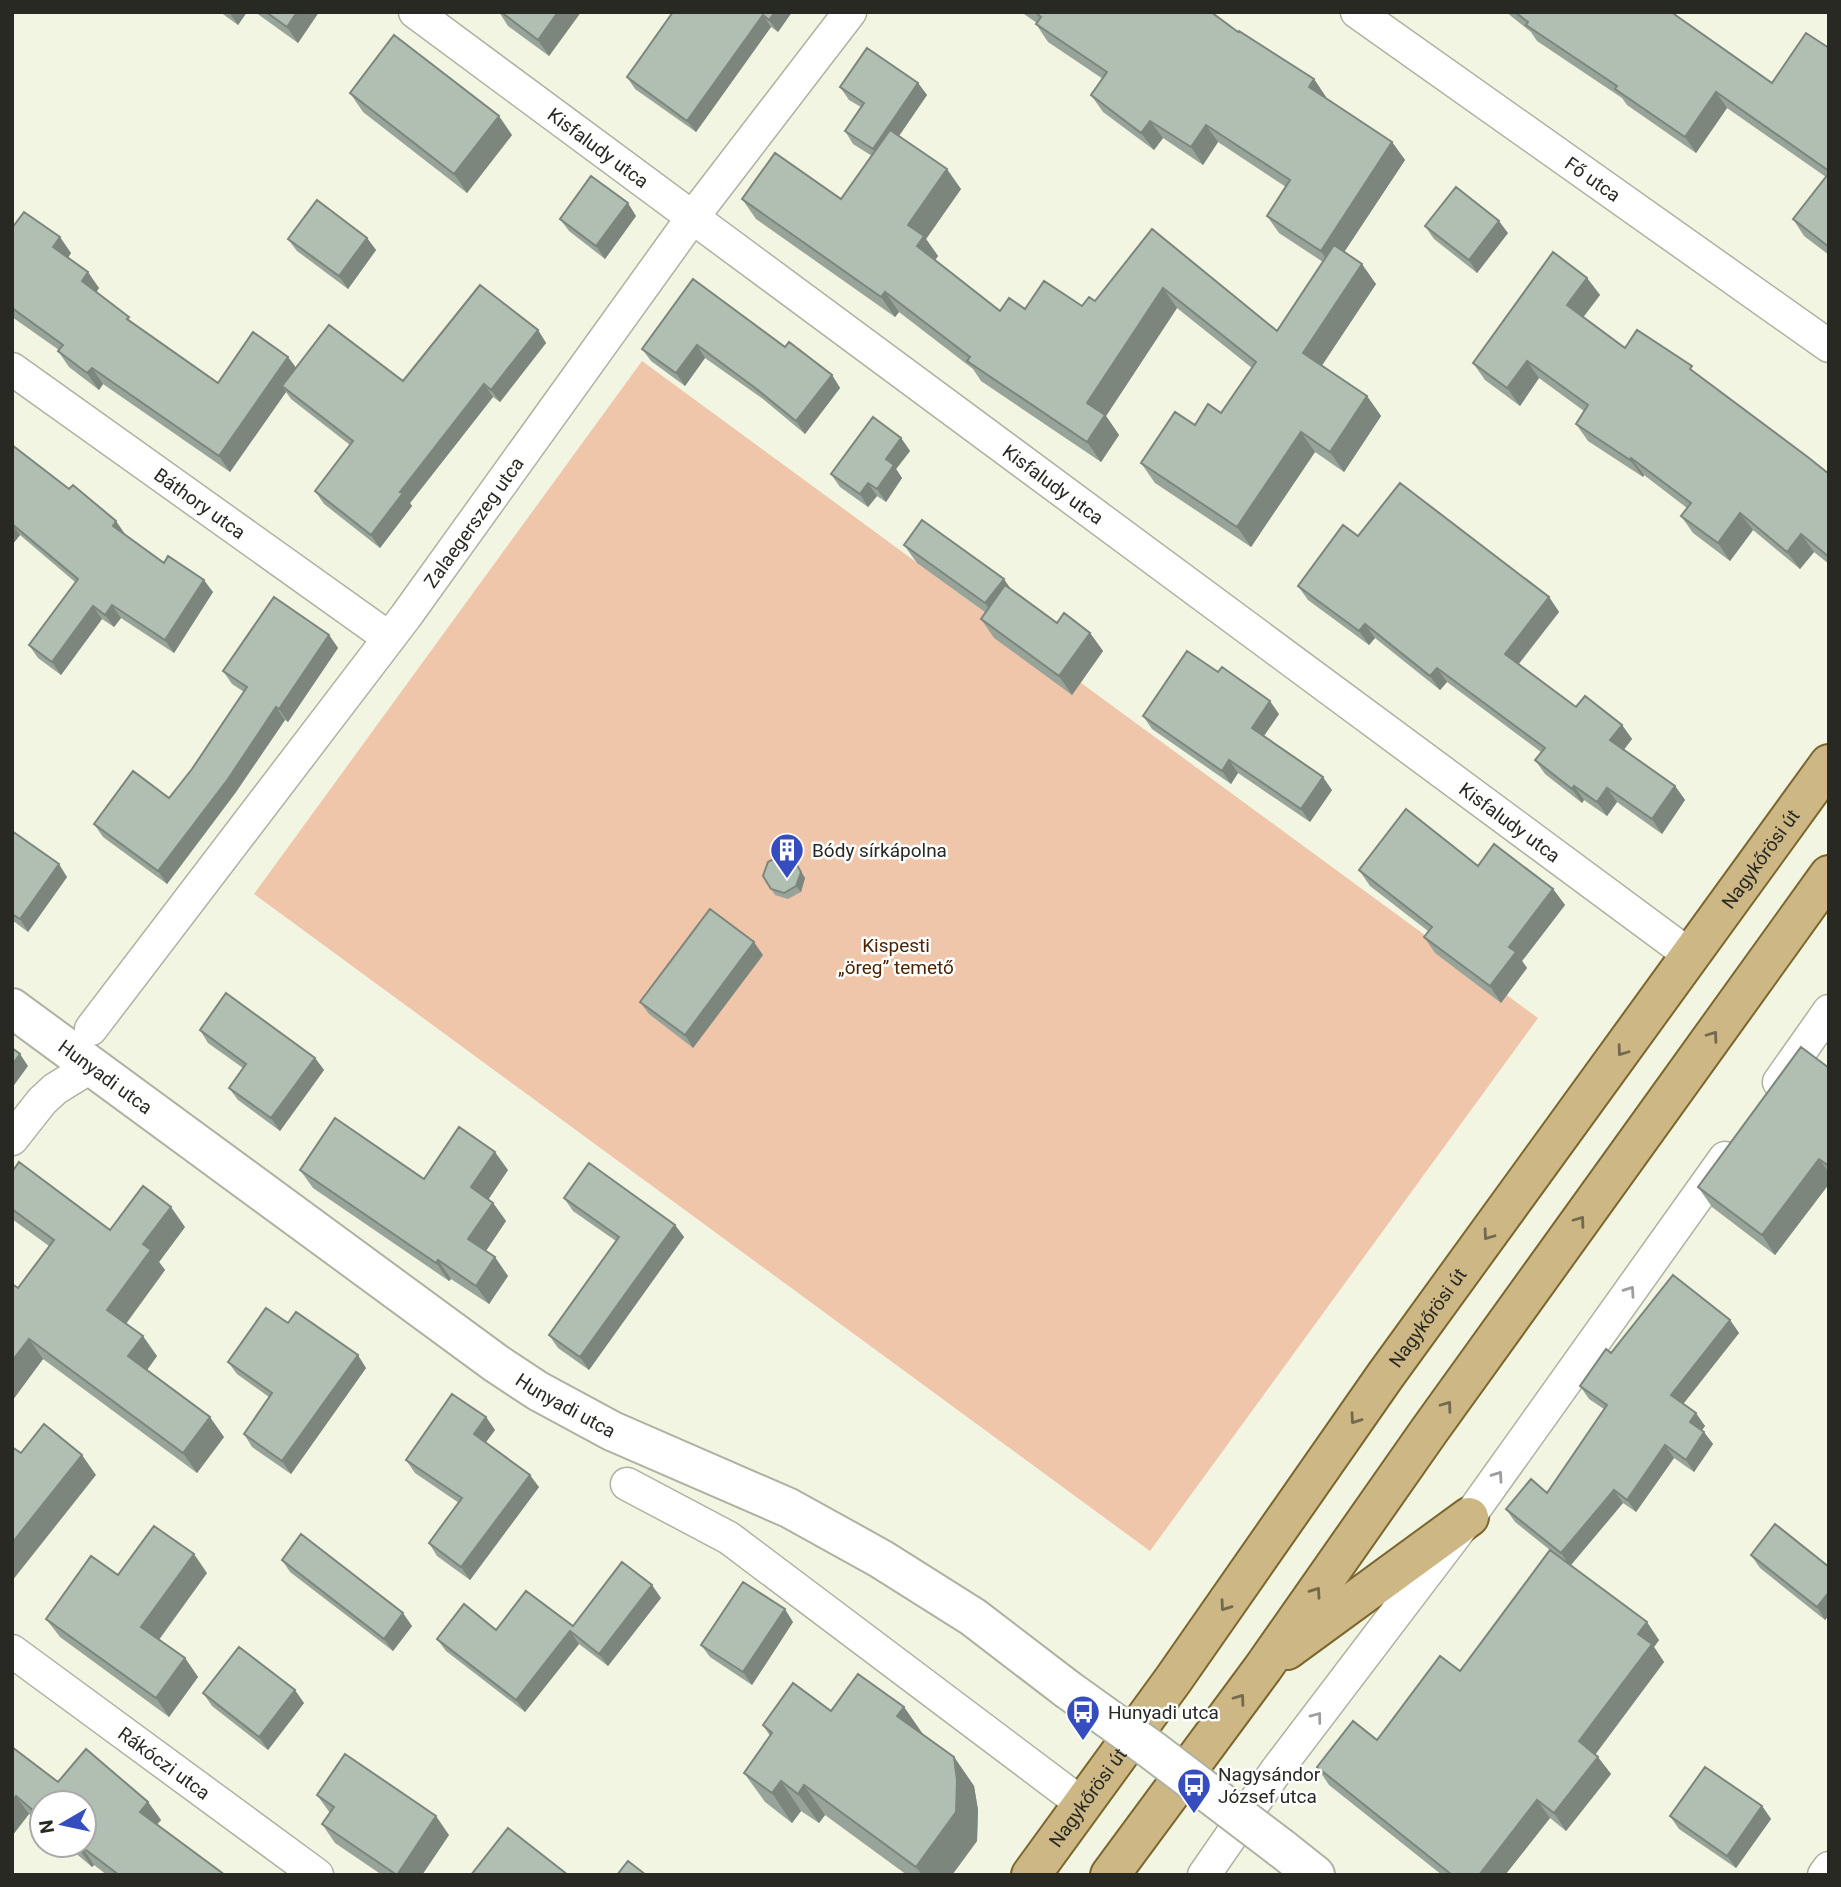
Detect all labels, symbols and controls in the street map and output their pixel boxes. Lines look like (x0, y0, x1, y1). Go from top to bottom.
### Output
street label: Kisfaludy utca (543, 103, 653, 193)
street label: Fő utca (1560, 152, 1625, 207)
street label: Kisfaludy utca (998, 440, 1108, 530)
street label: Zalaegerszeg utca (419, 453, 529, 592)
street label: Báthory utca (150, 463, 250, 544)
street label: Kisfaludy utca (1455, 778, 1565, 867)
street label: Nagykőrösi út (1717, 805, 1804, 913)
building icon: Bódy sírkápolna (768, 831, 806, 880)
place label: Bódy sírkápolna (812, 839, 947, 862)
park label: Kispesti „öreg” temető (838, 934, 954, 979)
one-way arrow (1704, 1031, 1717, 1044)
street label: Hunyadi utca (54, 1035, 157, 1119)
one-way arrow (1618, 1043, 1630, 1056)
one-way arrow (1572, 1216, 1584, 1229)
one-way arrow (1484, 1227, 1496, 1240)
street label: Nagykőrösi út (1384, 1264, 1471, 1372)
one-way arrow (1622, 1286, 1634, 1299)
street label: Hunyadi utca (511, 1369, 619, 1443)
one-way arrow (1439, 1401, 1451, 1414)
one-way arrow (1351, 1411, 1363, 1424)
one-way arrow (1490, 1471, 1502, 1484)
one-way arrow (1308, 1587, 1320, 1600)
one-way arrow (1221, 1598, 1233, 1611)
bus stop icon: Hunyadi utca (1064, 1693, 1102, 1742)
one-way arrow (1232, 1694, 1245, 1707)
place label: Hunyadi utca (1108, 1701, 1219, 1724)
one-way arrow (1309, 1712, 1322, 1725)
street label: Rákóczi utca (114, 1722, 214, 1805)
street label: Nagykőrösi út (1044, 1744, 1132, 1852)
place label: Nagysándor József utca (1218, 1763, 1321, 1808)
bus stop icon: Nagysándor József utca (1175, 1766, 1213, 1815)
north arrow (28, 1789, 98, 1859)
text: N (34, 1818, 59, 1835)

